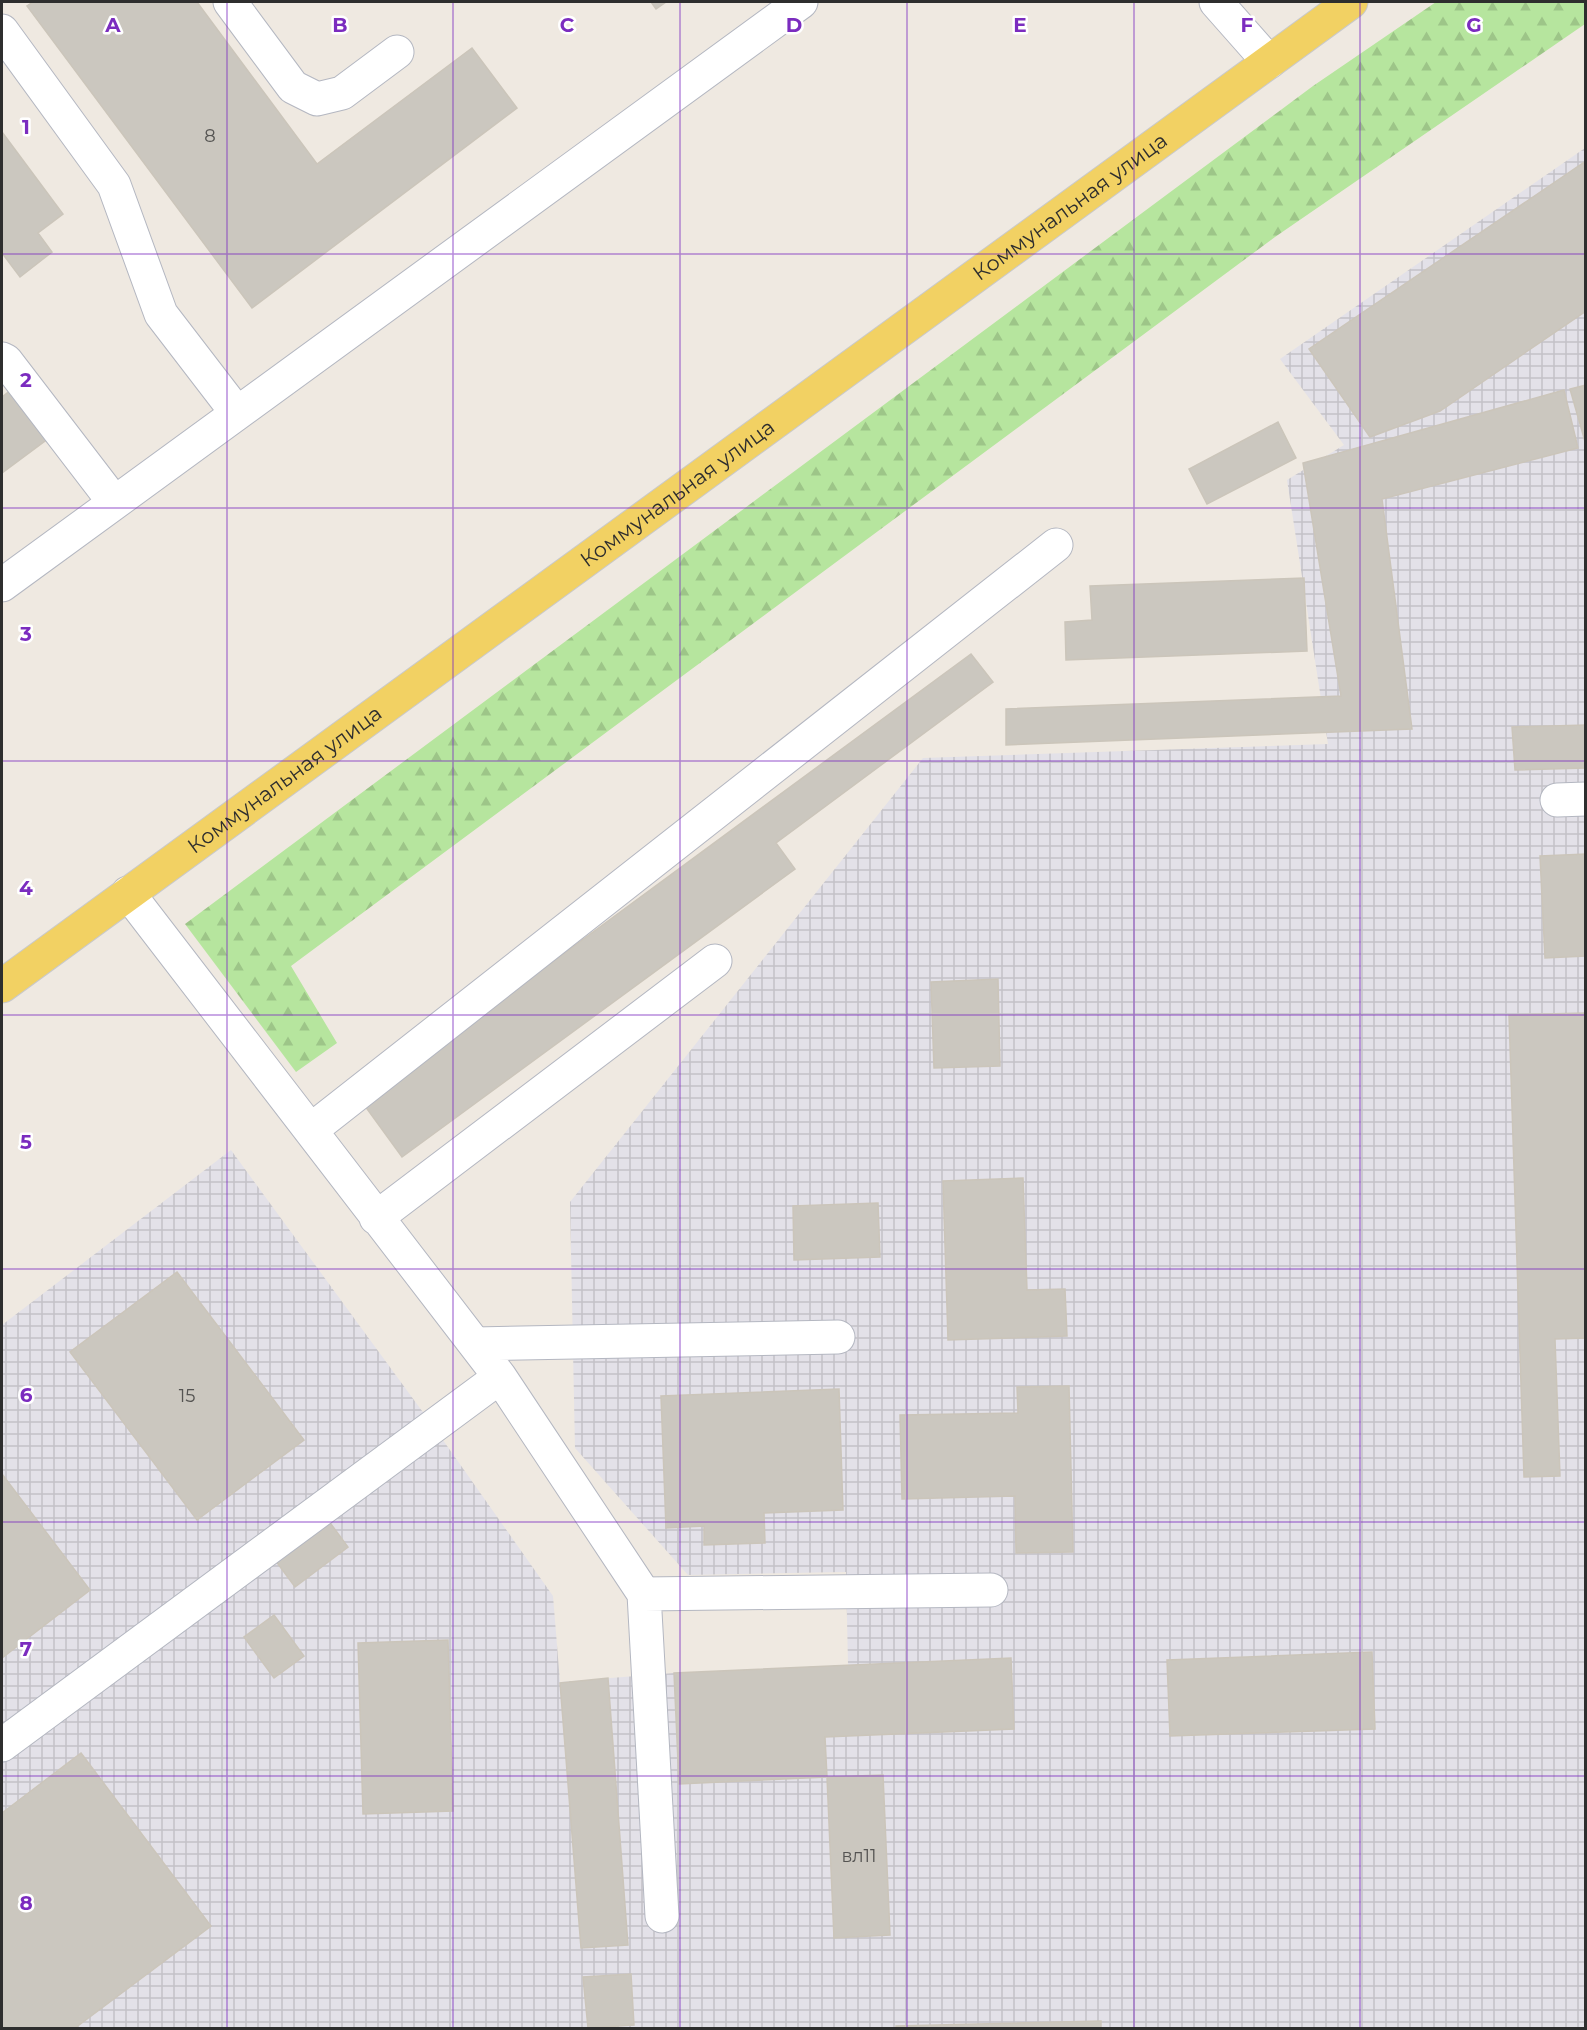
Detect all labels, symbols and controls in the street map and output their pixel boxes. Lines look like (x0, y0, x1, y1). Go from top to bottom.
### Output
text: A (104, 13, 121, 37)
text: B (332, 13, 348, 37)
text: C (560, 13, 575, 37)
text: D (786, 13, 802, 37)
text: E (1013, 13, 1027, 37)
text: F (1241, 13, 1254, 37)
text: G (1466, 13, 1482, 37)
text: 1 (22, 115, 30, 139)
house number: 8 (204, 125, 216, 147)
street label: Коммунальная улица (968, 127, 1172, 286)
text: 2 (20, 368, 32, 392)
street label: Коммунальная улица (575, 414, 779, 572)
text: 3 (19, 622, 32, 646)
street label: Коммунальная улица (182, 700, 386, 858)
text: 4 (19, 876, 33, 900)
text: 5 (20, 1130, 32, 1154)
text: 6 (20, 1383, 33, 1407)
house number: 15 (179, 1385, 195, 1407)
text: 7 (20, 1637, 32, 1661)
house number: вл11 (841, 1845, 877, 1867)
text: 8 (19, 1891, 33, 1915)

